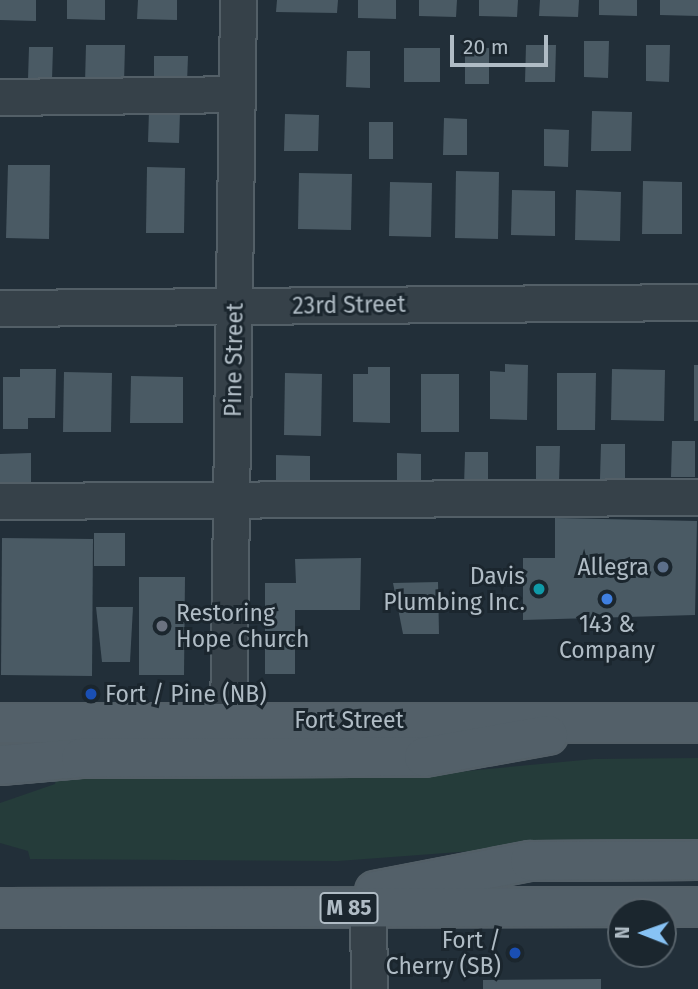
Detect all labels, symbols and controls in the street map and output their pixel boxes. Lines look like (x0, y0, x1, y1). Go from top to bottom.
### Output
scale bar (453, 21, 551, 65)
text: 20 m (463, 34, 509, 60)
street label: 23rd Street (292, 290, 406, 320)
street label: Pine Street (219, 303, 249, 417)
place label: Allegra (577, 553, 649, 581)
marker: Allegra (655, 559, 671, 575)
place label: Davis Plumbing Inc. (383, 562, 525, 616)
marker: Davis Plumbing Inc. (531, 581, 547, 597)
marker: 143 & Company (599, 591, 615, 607)
place label: Restoring Hope Church (176, 599, 310, 653)
place label: 143 & Company (559, 610, 655, 664)
marker: Restoring Hope Church (154, 618, 170, 634)
place label: Fort / Pine (NB) (105, 680, 267, 708)
marker: Fort / Pine (NB) (83, 686, 99, 702)
street label: Fort Street (294, 706, 404, 734)
road number: M 85 (319, 890, 379, 926)
north arrow (607, 898, 677, 968)
place label: Fort / Cherry (SB) (386, 926, 501, 980)
text: N (611, 926, 634, 939)
marker: Fort / Cherry (SB) (507, 945, 523, 961)

